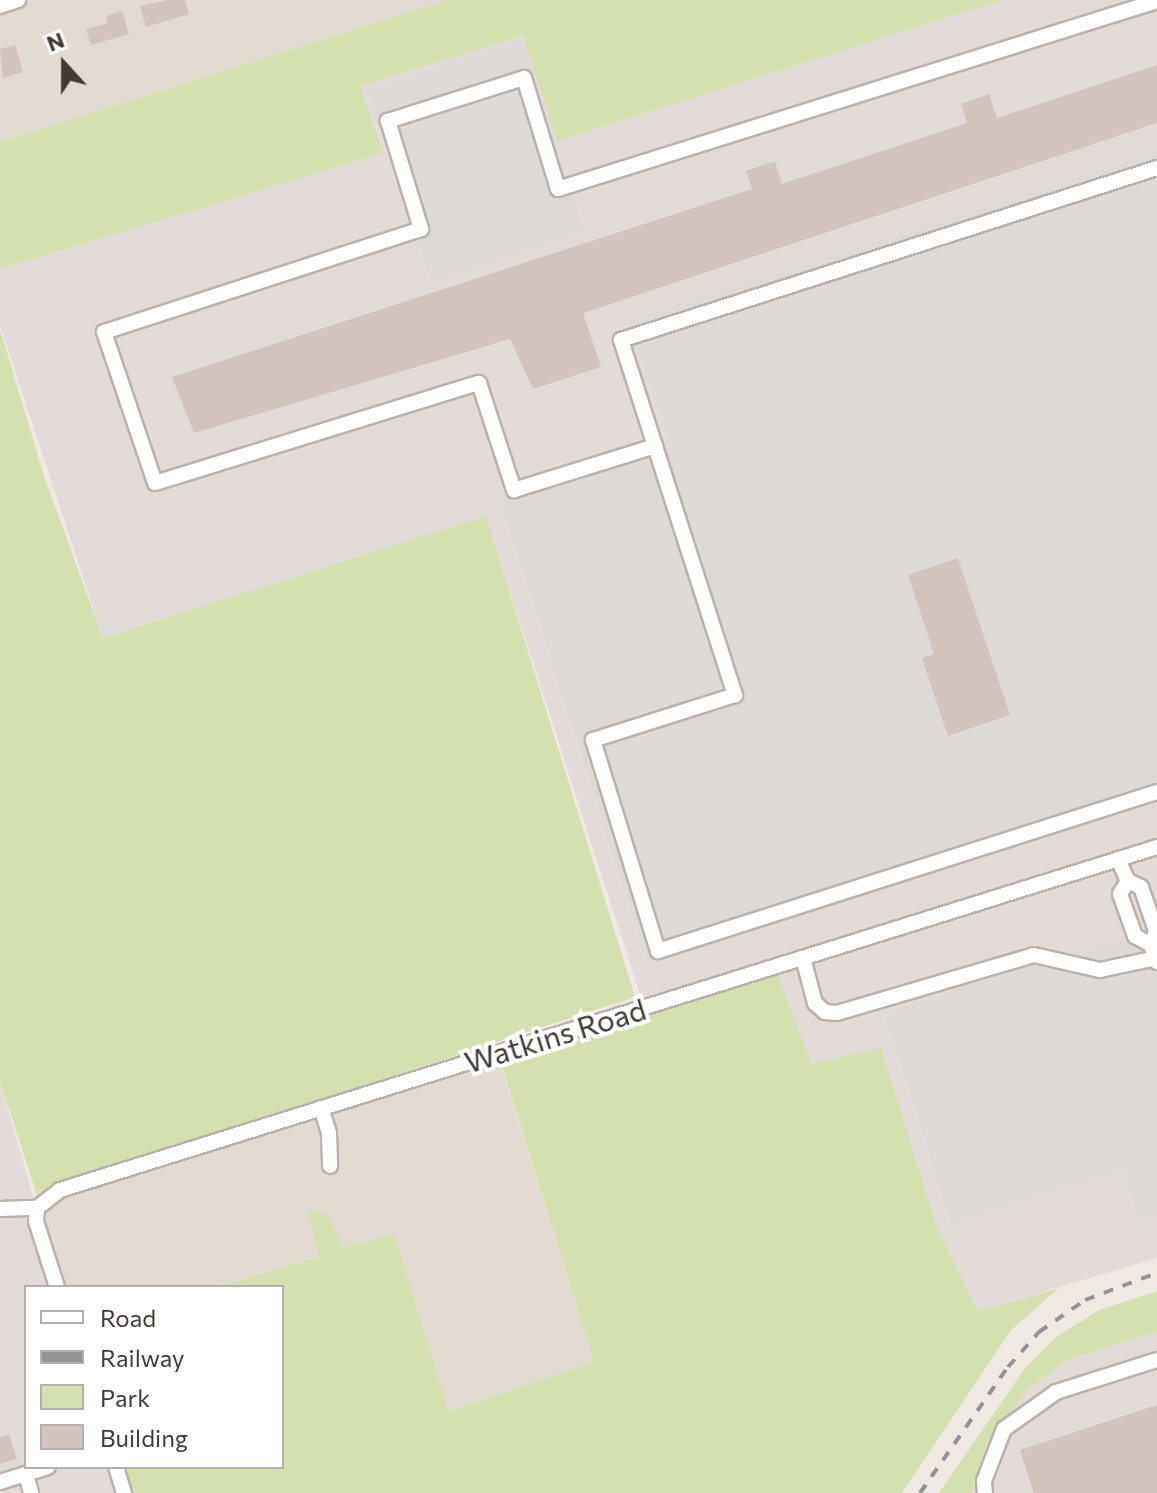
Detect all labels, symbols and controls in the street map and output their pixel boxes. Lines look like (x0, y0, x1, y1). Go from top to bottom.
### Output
north arrow (24, 24, 104, 104)
text: N (43, 26, 68, 57)
street label: Watkins Road (460, 990, 650, 1080)
legend (24, 1285, 284, 1469)
text: Road (100, 1303, 156, 1332)
text: Railway (100, 1343, 185, 1372)
text: Park (100, 1383, 150, 1412)
text: Building (100, 1423, 188, 1452)

